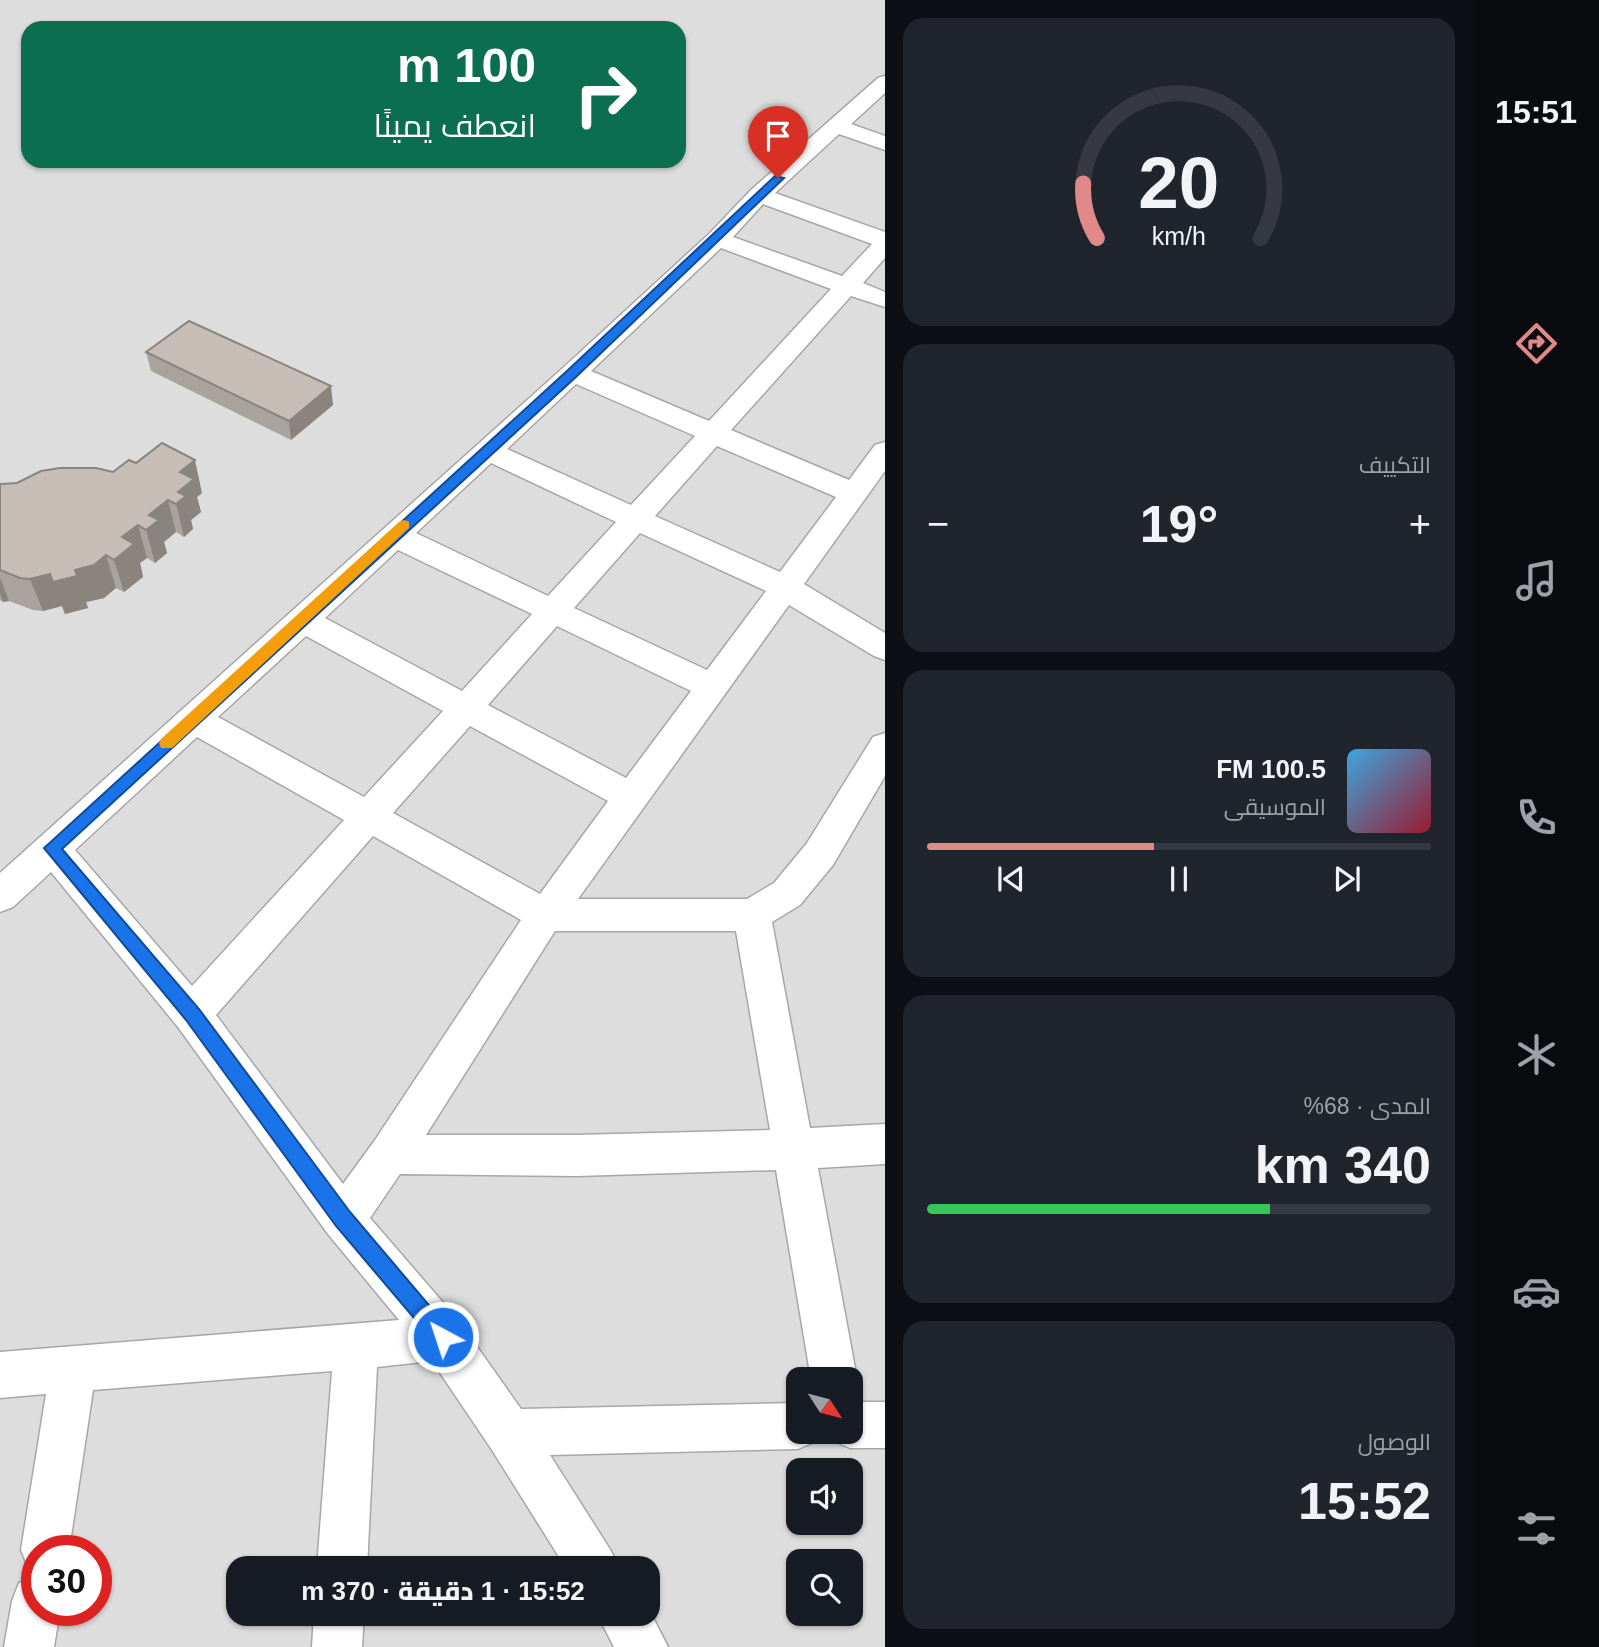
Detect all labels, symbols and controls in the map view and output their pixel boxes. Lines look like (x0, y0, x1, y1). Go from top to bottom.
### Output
text: 100 m (397, 38, 536, 92)
icon: right (560, 49, 651, 140)
text: 15:51 (1495, 94, 1577, 130)
pin (748, 106, 808, 178)
text: انعطف يمينًا (373, 108, 536, 144)
icon: arrive (759, 117, 797, 155)
text: 20 (1139, 142, 1219, 223)
text: km/h (1152, 222, 1206, 250)
icon: directions (1512, 319, 1561, 368)
text: التكييف (1359, 452, 1431, 478)
text: 19° (1140, 495, 1218, 553)
text: − (927, 503, 949, 545)
text: + (1409, 503, 1431, 545)
icon: music (1512, 556, 1561, 605)
text: 100.5 FM (1216, 754, 1326, 784)
icon: phone (1512, 793, 1561, 842)
text: الموسيقى (1224, 794, 1326, 820)
icon: previous (992, 860, 1030, 898)
icon: pause (1160, 860, 1198, 898)
icon: next (1328, 860, 1366, 898)
icon: climate (1512, 1030, 1561, 1079)
text: المدى · 68% (1304, 1093, 1431, 1119)
text: 340 km (1255, 1136, 1431, 1194)
icon: car (1512, 1267, 1561, 1316)
position arrow (406, 1300, 480, 1374)
north arrow (786, 1367, 863, 1444)
map controls (786, 1367, 863, 1626)
text: الوصول (1358, 1429, 1431, 1455)
button: sound (786, 1458, 863, 1535)
text: 15:52 (1298, 1472, 1431, 1530)
icon: filters (1512, 1504, 1561, 1553)
speed limit sign: 30 (21, 1535, 112, 1626)
button: search (786, 1549, 863, 1626)
text: 15:52 · 1 دقيقة · 370 m (301, 1576, 585, 1606)

